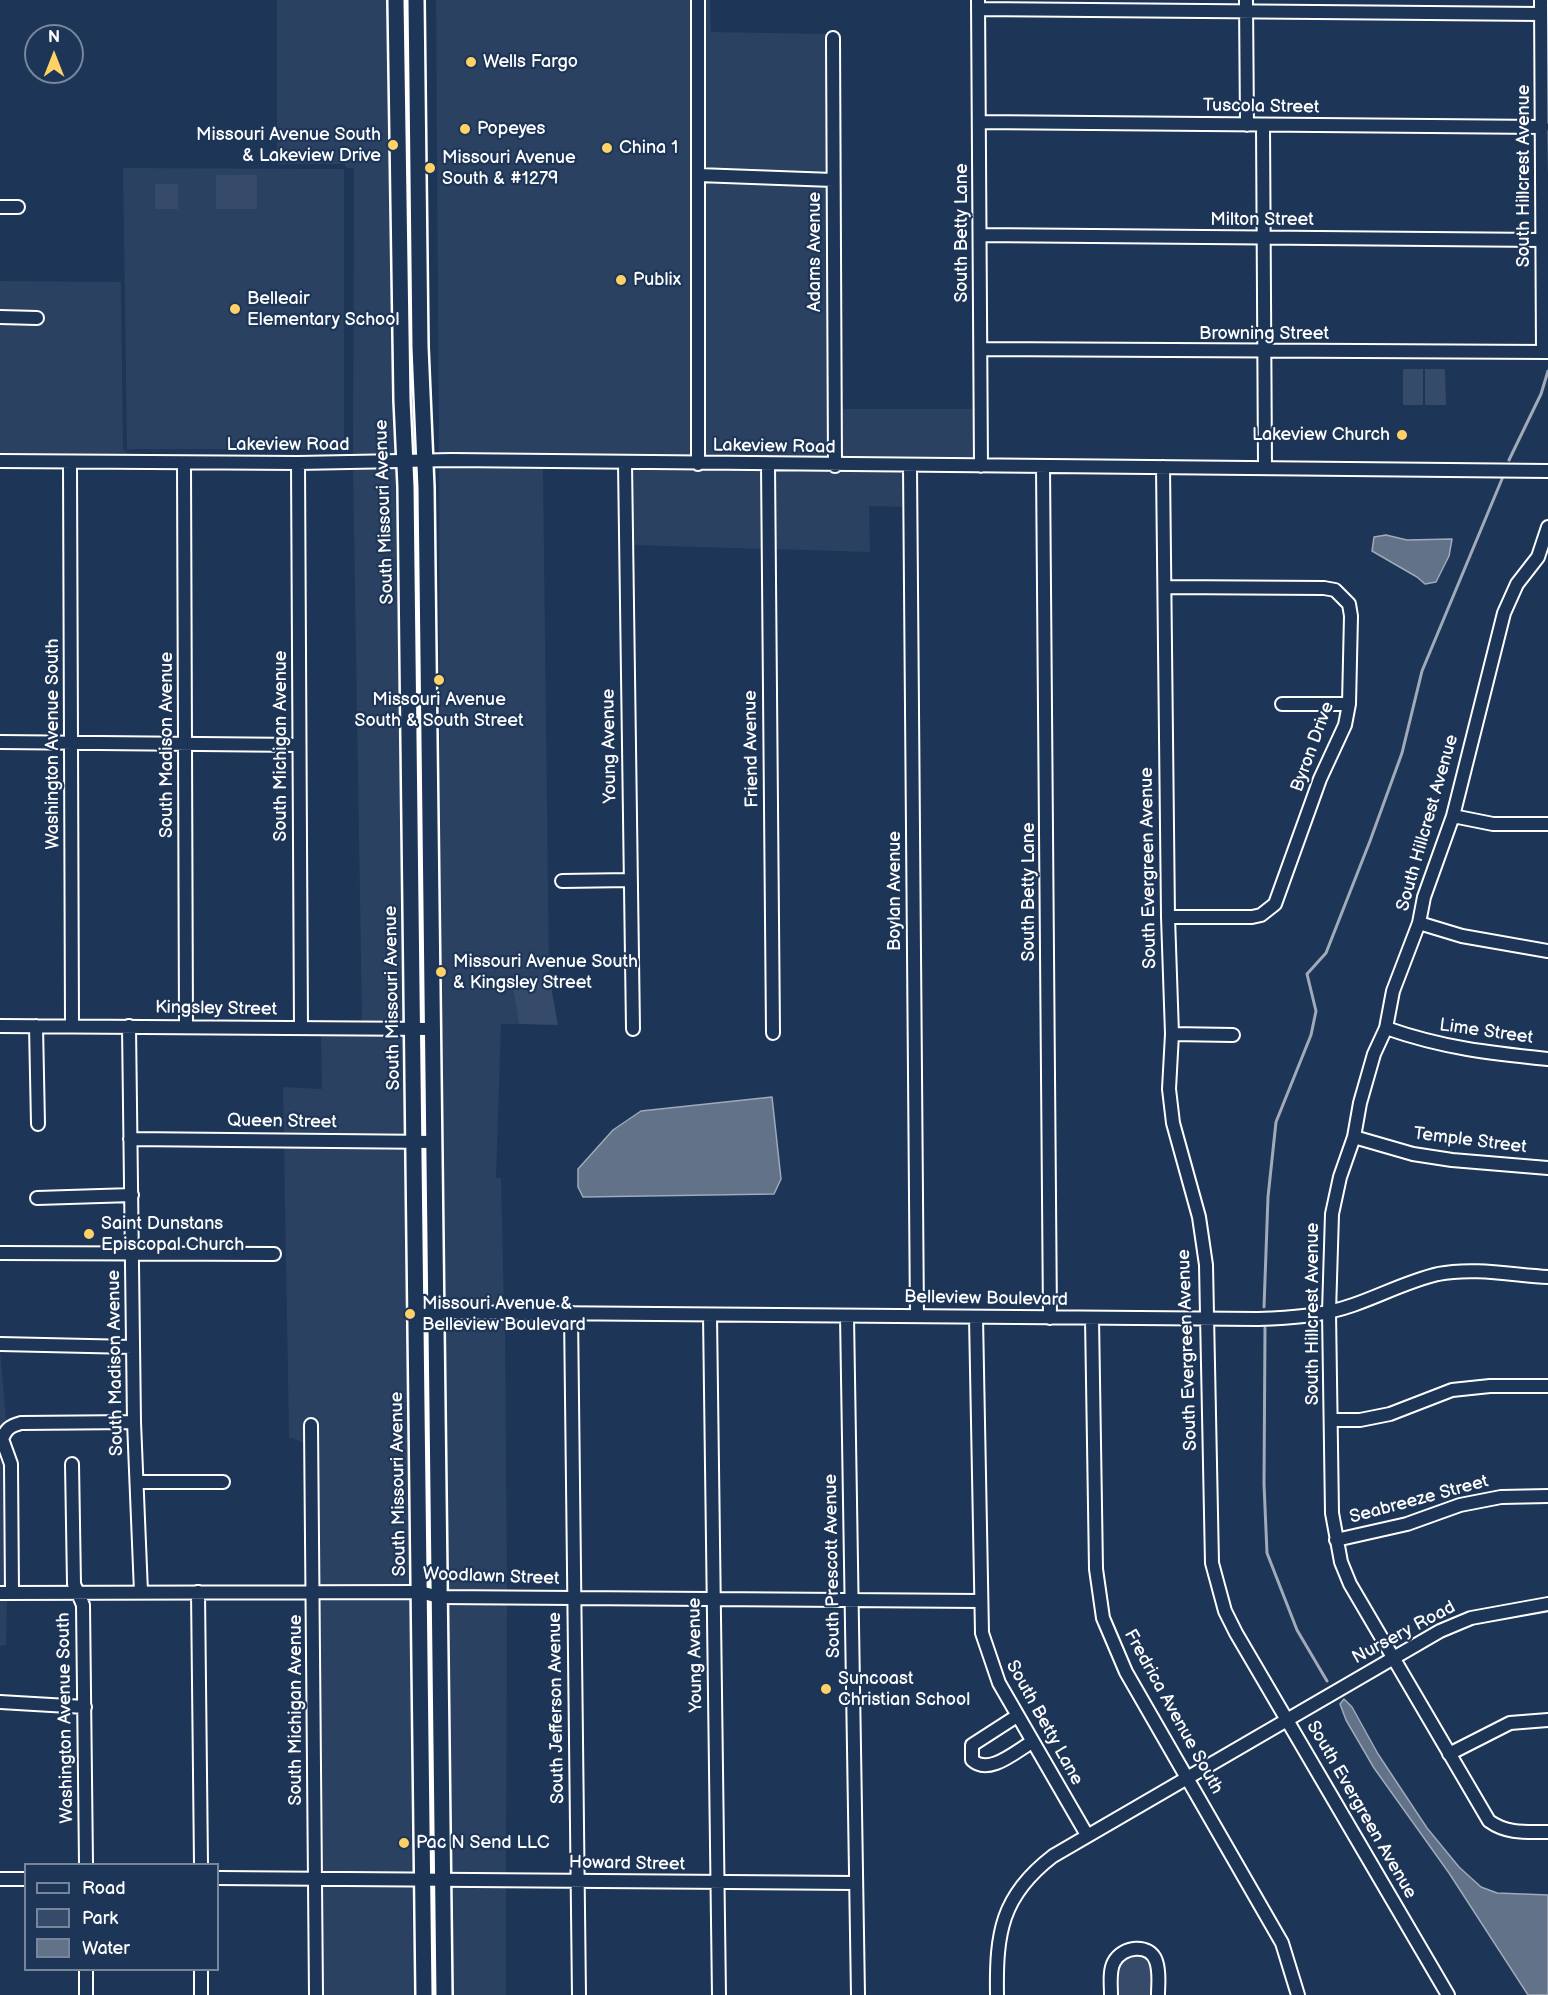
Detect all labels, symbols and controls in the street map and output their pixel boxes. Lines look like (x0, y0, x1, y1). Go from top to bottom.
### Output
north arrow (24, 24, 84, 84)
text: N (48, 28, 60, 47)
place label: Wells Fargo (483, 51, 578, 73)
marker: Wells Fargo (464, 55, 478, 69)
street label: South Hillcrest Avenue (1513, 85, 1535, 267)
street label: Tuscola Street (1203, 95, 1319, 119)
place label: Popeyes (477, 118, 545, 140)
marker: Popeyes (458, 122, 472, 136)
place label: Missouri Avenue South & Lakeview Drive (196, 124, 381, 166)
place label: China 1 (619, 137, 678, 159)
marker: Missouri Avenue South & Lakeview Drive (386, 138, 400, 152)
marker: China 1 (600, 141, 614, 155)
place label: Missouri Avenue South & #1279 (442, 147, 576, 190)
marker: Missouri Avenue South & #1279 (423, 161, 437, 175)
street label: South Betty Lane (951, 163, 973, 303)
street label: Adams Avenue (804, 192, 826, 312)
street label: Milton Street (1210, 209, 1314, 231)
place label: Publix (633, 269, 681, 291)
marker: Publix (614, 273, 628, 287)
place label: Belleair Elementary School (247, 288, 400, 330)
marker: Belleair Elementary School (228, 302, 242, 316)
street label: Browning Street (1199, 323, 1329, 345)
street label: South Missouri Avenue (371, 419, 399, 605)
place label: Lakeview Church (1252, 424, 1390, 446)
marker: Lakeview Church (1395, 428, 1409, 442)
street label: Lakeview Road (226, 434, 350, 456)
street label: Lakeview Road (712, 435, 836, 459)
street label: Washington Avenue South (42, 638, 64, 850)
street label: South Michigan Avenue (270, 651, 292, 841)
street label: South Madison Avenue (156, 652, 178, 838)
marker: Missouri Avenue South & South Street (432, 673, 446, 687)
street label: Young Avenue (598, 688, 622, 804)
place label: Missouri Avenue South & South Street (355, 689, 523, 732)
street label: Friend Avenue (740, 690, 764, 808)
street label: Byron Drive (1287, 699, 1339, 795)
street label: South Hillcrest Avenue (1392, 732, 1464, 914)
street label: South Evergreen Avenue (1136, 767, 1162, 969)
street label: South Betty Lane (1018, 822, 1040, 962)
street label: Boylan Avenue (884, 831, 906, 951)
street label: South Missouri Avenue (381, 905, 405, 1091)
place label: Missouri Avenue South & Kingsley Street (453, 951, 638, 994)
marker: Missouri Avenue South & Kingsley Street (434, 965, 448, 979)
street label: Kingsley Street (155, 997, 277, 1021)
street label: Lime Street (1438, 1015, 1534, 1049)
street label: Queen Street (227, 1110, 337, 1134)
street label: Temple Street (1412, 1123, 1528, 1159)
place label: Saint Dunstans Episcopal Church (101, 1213, 244, 1256)
street label: South Hillcrest Avenue (1302, 1223, 1324, 1405)
marker: Saint Dunstans Episcopal Church (82, 1227, 96, 1241)
street label: South Evergreen Avenue (1174, 1249, 1202, 1451)
street label: South Madison Avenue (104, 1270, 128, 1456)
street label: Belleview Boulevard (904, 1287, 1068, 1311)
place label: Missouri Avenue & Belleview Boulevard (422, 1293, 586, 1336)
marker: Missouri Avenue & Belleview Boulevard (403, 1307, 417, 1321)
street label: South Missouri Avenue (387, 1391, 411, 1577)
street label: Seabreeze Street (1347, 1471, 1491, 1529)
street label: South Prescott Avenue (821, 1474, 845, 1658)
street label: Woodlawn Street (422, 1564, 560, 1590)
street label: Young Avenue (684, 1597, 708, 1713)
street label: Nursery Road (1349, 1597, 1459, 1669)
street label: Washington Avenue South (53, 1612, 79, 1824)
street label: South Jefferson Avenue (545, 1612, 569, 1804)
street label: South Michigan Avenue (285, 1615, 307, 1805)
street label: Fredrica Avenue South (1119, 1626, 1227, 1798)
street label: South Betty Lane (1001, 1657, 1087, 1789)
place label: Suncoast Christian School (838, 1668, 970, 1710)
marker: Suncoast Christian School (819, 1682, 833, 1696)
street label: South Evergreen Avenue (1301, 1717, 1421, 1903)
place label: Pac N Send LLC (416, 1832, 550, 1854)
marker: Pac N Send LLC (397, 1836, 411, 1850)
street label: Howard Street (569, 1852, 685, 1876)
legend (24, 1863, 219, 1971)
text: Road (82, 1878, 126, 1899)
text: Park (82, 1908, 118, 1929)
text: Water (82, 1938, 130, 1959)

